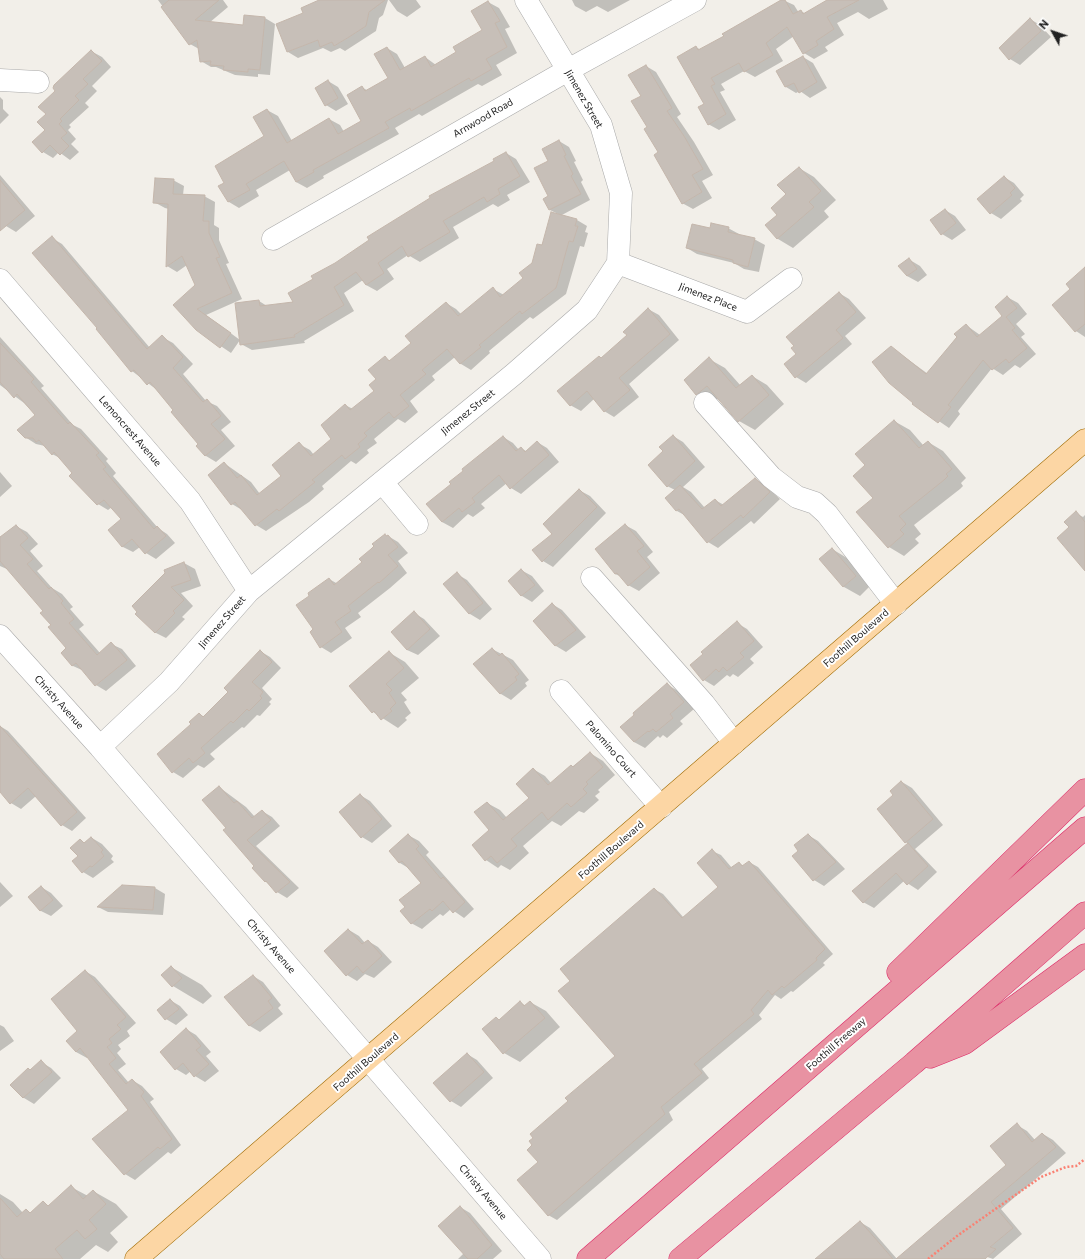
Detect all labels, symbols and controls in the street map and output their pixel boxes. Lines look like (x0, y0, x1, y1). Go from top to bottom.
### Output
north arrow (1033, 12, 1073, 52)
text: N (1036, 17, 1051, 31)
street label: Jimenez Street (562, 68, 606, 130)
street label: Arnwood Road (451, 96, 515, 140)
street label: Jimenez Place (677, 280, 739, 314)
street label: Jimenez Street (439, 387, 497, 437)
street label: Lemoncrest Avenue (96, 393, 164, 469)
street label: Jimenez Street (196, 593, 248, 651)
street label: Foothill Boulevard (821, 606, 891, 670)
street label: Christy Avenue (32, 673, 86, 731)
street label: Palomino Court (583, 718, 639, 780)
street label: Foothill Boulevard (576, 818, 646, 882)
street label: Christy Avenue (244, 916, 298, 976)
street label: Foothill Freeway (804, 1015, 868, 1073)
street label: Foothill Boulevard (331, 1030, 401, 1094)
street label: Christy Avenue (456, 1162, 510, 1222)

